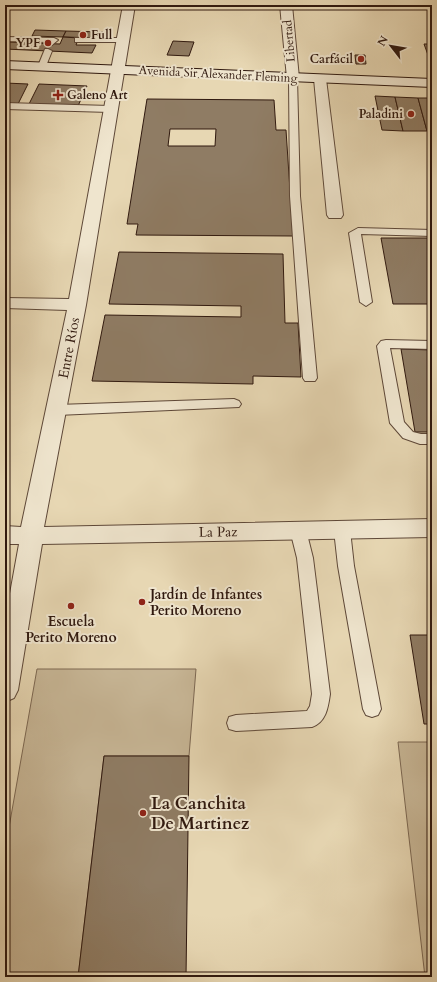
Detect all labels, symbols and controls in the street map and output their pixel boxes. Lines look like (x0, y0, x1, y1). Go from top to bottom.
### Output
street label: Libertad (279, 19, 299, 63)
north arrow (371, 26, 411, 66)
place label: Full (91, 27, 113, 43)
marker: Full (78, 30, 88, 40)
text: N (374, 33, 392, 49)
place label: YPF (16, 35, 40, 51)
marker: YPF (43, 38, 53, 48)
place label: Carfácil (310, 51, 353, 67)
marker: Carfácil (356, 54, 366, 64)
street label: Avenida Sir Alexander Fleming (138, 62, 298, 86)
place label: Galeno Art (67, 87, 128, 103)
marker: Galeno Art (52, 89, 64, 101)
place label: Paladini (359, 106, 403, 122)
marker: Paladini (406, 109, 416, 119)
street label: Entre Ríos (54, 315, 84, 380)
street label: La Paz (198, 522, 238, 542)
place label: Jardín de Infantes Perito Moreno (148, 585, 262, 620)
marker: Jardín de Infantes Perito Moreno (137, 597, 147, 607)
marker: Escuela Perito Moreno (66, 601, 76, 611)
place label: Escuela Perito Moreno (25, 612, 117, 647)
place label: La Canchita De Martinez (151, 792, 250, 835)
marker: La Canchita De Martinez (138, 808, 148, 818)

